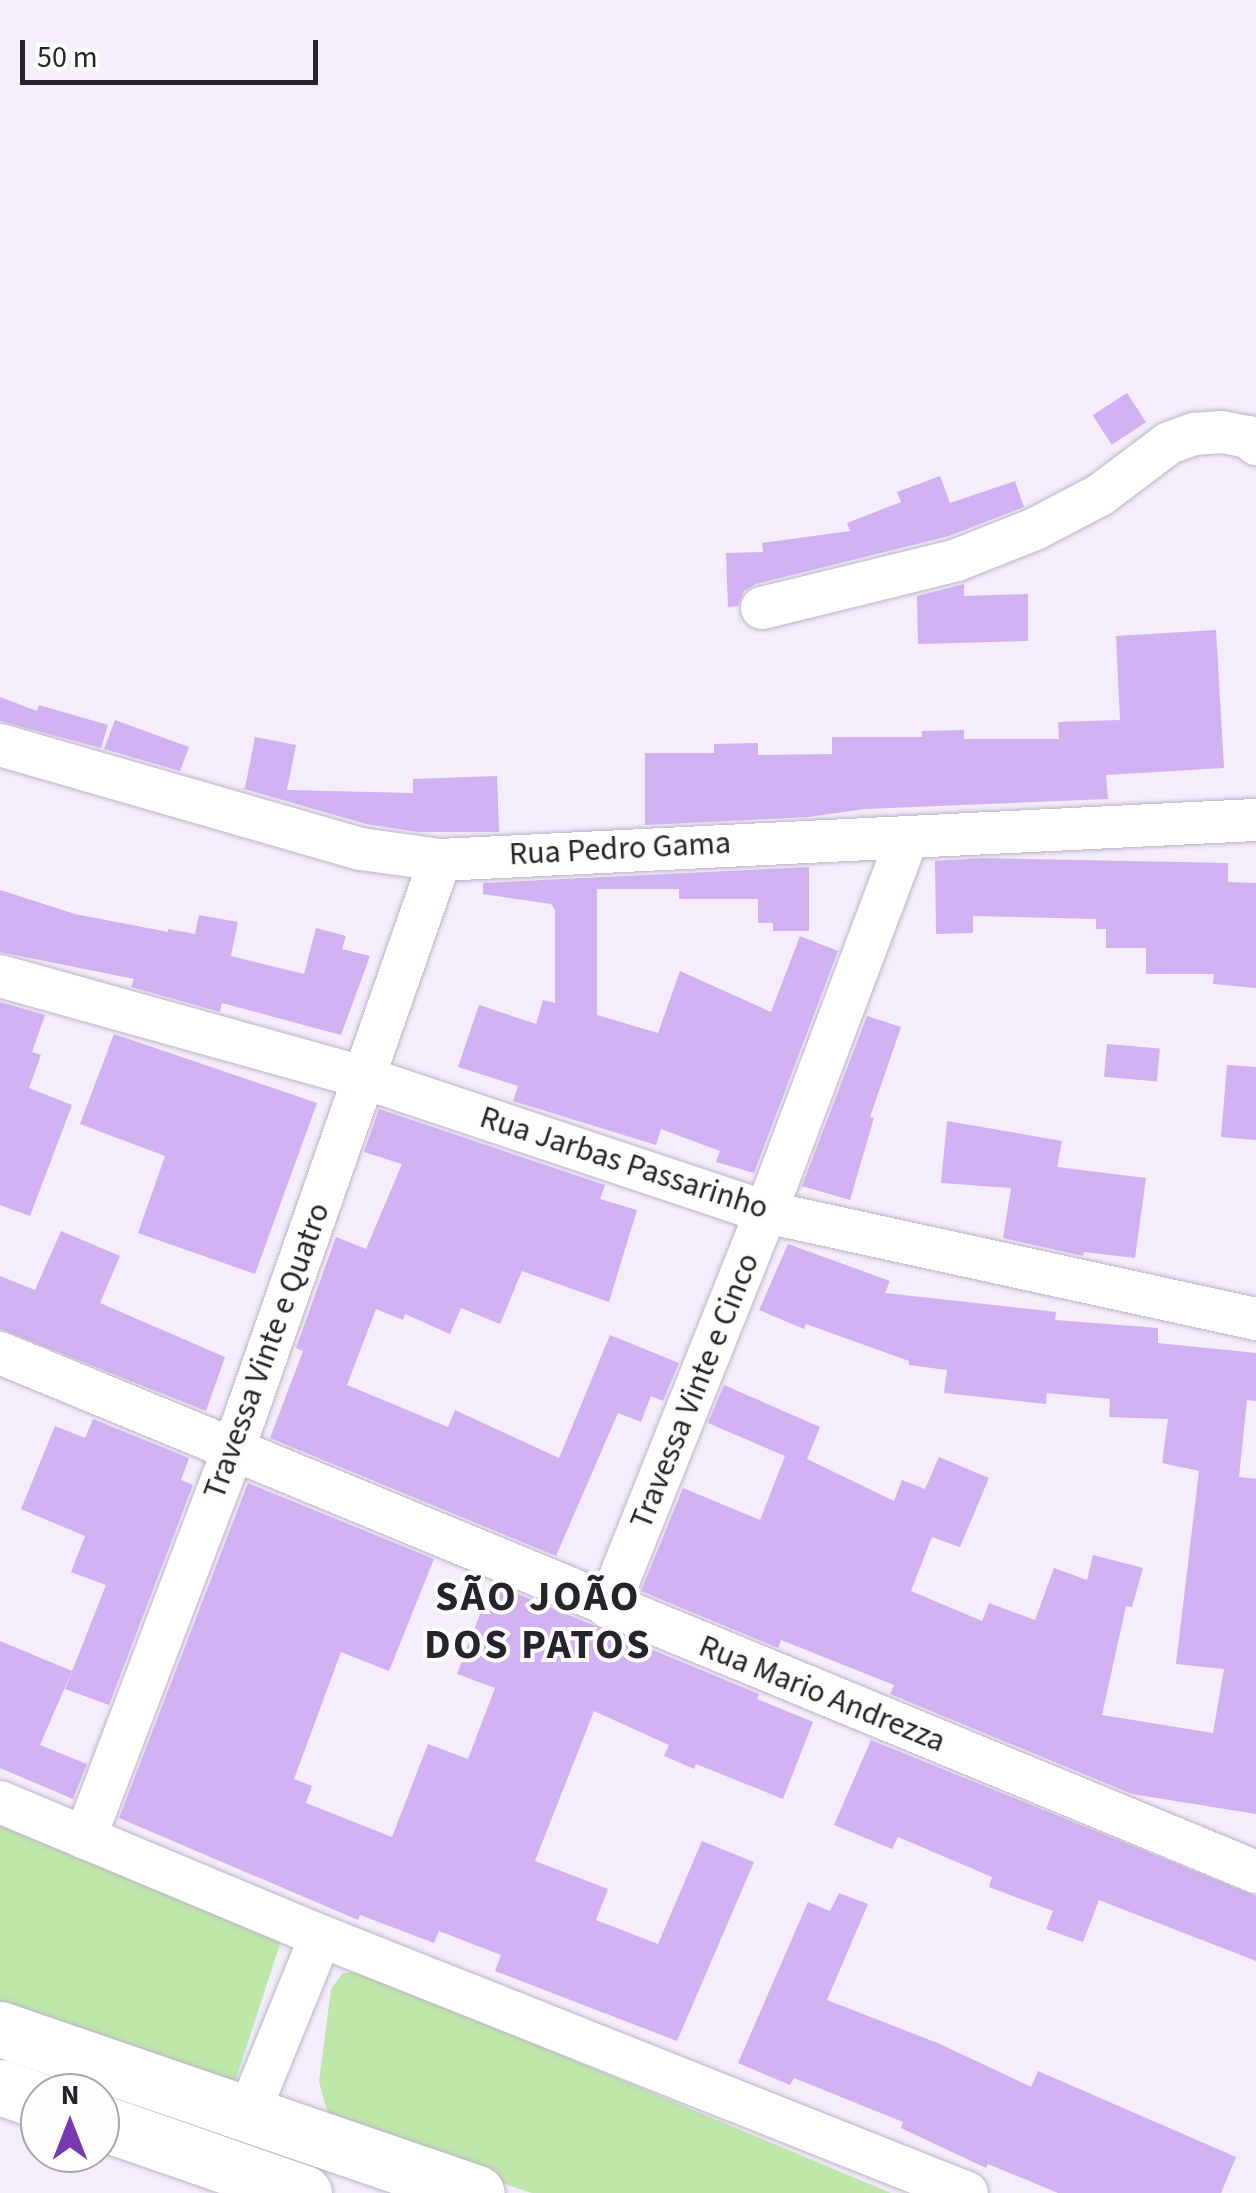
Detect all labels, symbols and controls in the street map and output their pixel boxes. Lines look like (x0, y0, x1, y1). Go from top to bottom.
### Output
scale bar (25, 20, 322, 82)
text: 50 m (37, 36, 98, 79)
street label: Rua Pedro Gama (508, 824, 732, 874)
street label: Rua Jarbas Passarinho (475, 1098, 773, 1228)
street label: Travessa Vinte e Quatro (196, 1198, 338, 1504)
street label: Travessa Vinte e Cinco (622, 1248, 768, 1534)
district label: SÃO JOÃO DOS PATOS (424, 1572, 652, 1670)
street label: Rua Mario Andrezza (693, 1627, 951, 1761)
north arrow (20, 2073, 120, 2173)
text: N (61, 2075, 79, 2115)

